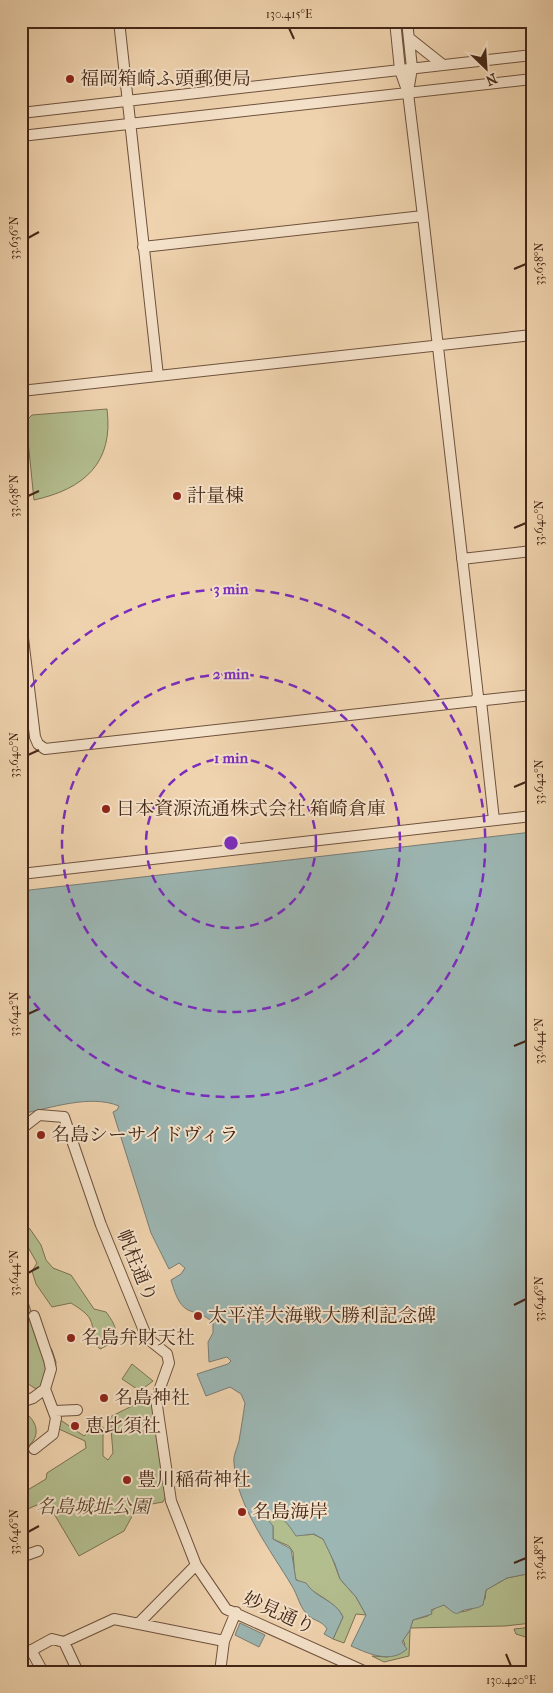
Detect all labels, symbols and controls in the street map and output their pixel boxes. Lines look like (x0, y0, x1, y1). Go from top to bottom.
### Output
text: 130.415°E (266, 7, 312, 21)
north arrow (460, 42, 510, 92)
place label: 福岡箱崎ふ頭郵便局 (80, 68, 251, 90)
text: N (483, 69, 500, 89)
marker: 福岡箱崎ふ頭郵便局 (64, 73, 76, 85)
text: 33.636°N (7, 216, 21, 260)
text: 33.638°N (532, 242, 546, 286)
text: 33.638°N (7, 474, 21, 518)
place label: 計量棟 (187, 485, 244, 507)
marker: 計量棟 (171, 490, 183, 502)
text: 33.640°N (532, 500, 546, 546)
text: 3 min (214, 580, 249, 598)
text: 2 min (213, 665, 250, 683)
text: 33.640°N (7, 732, 21, 778)
text: 1 min (214, 749, 248, 767)
text: 33.642°N (532, 759, 546, 805)
place label: 日本資源流通株式会社 箱崎倉庫 (116, 798, 386, 820)
marker: 日本資源流通株式会社 箱崎倉庫 (100, 803, 112, 815)
centre of rings (222, 834, 240, 852)
text: 33.642°N (7, 991, 21, 1037)
text: 33.644°N (532, 1018, 546, 1064)
place label: 名島シーサイドヴィラ (51, 1124, 239, 1146)
marker: 名島シーサイドヴィラ (35, 1129, 47, 1141)
street label: 帆柱通り (113, 1227, 161, 1305)
text: 33.644°N (7, 1250, 21, 1296)
text: 33.646°N (532, 1276, 546, 1322)
place label: 太平洋大海戦大勝利記念碑 (208, 1305, 436, 1327)
marker: 太平洋大海戦大勝利記念碑 (192, 1310, 204, 1322)
place label: 名島弁財天社 (81, 1327, 195, 1349)
marker: 名島弁財天社 (65, 1332, 77, 1344)
place label: 名島神社 (114, 1387, 190, 1409)
marker: 名島神社 (98, 1392, 110, 1404)
place label: 恵比須社 (85, 1415, 161, 1437)
marker: 恵比須社 (69, 1420, 81, 1432)
place label: 豊川稲荷神社 (137, 1469, 251, 1491)
marker: 豊川稲荷神社 (121, 1474, 133, 1486)
park label: 名島城址公園 (36, 1496, 153, 1518)
place label: 名島海岸 (252, 1501, 328, 1523)
marker: 名島海岸 (236, 1506, 248, 1518)
text: 33.646°N (7, 1509, 21, 1555)
text: 33.648°N (532, 1535, 546, 1581)
street label: 妙見通り (240, 1587, 318, 1639)
text: 130.420°E (486, 1673, 536, 1687)

